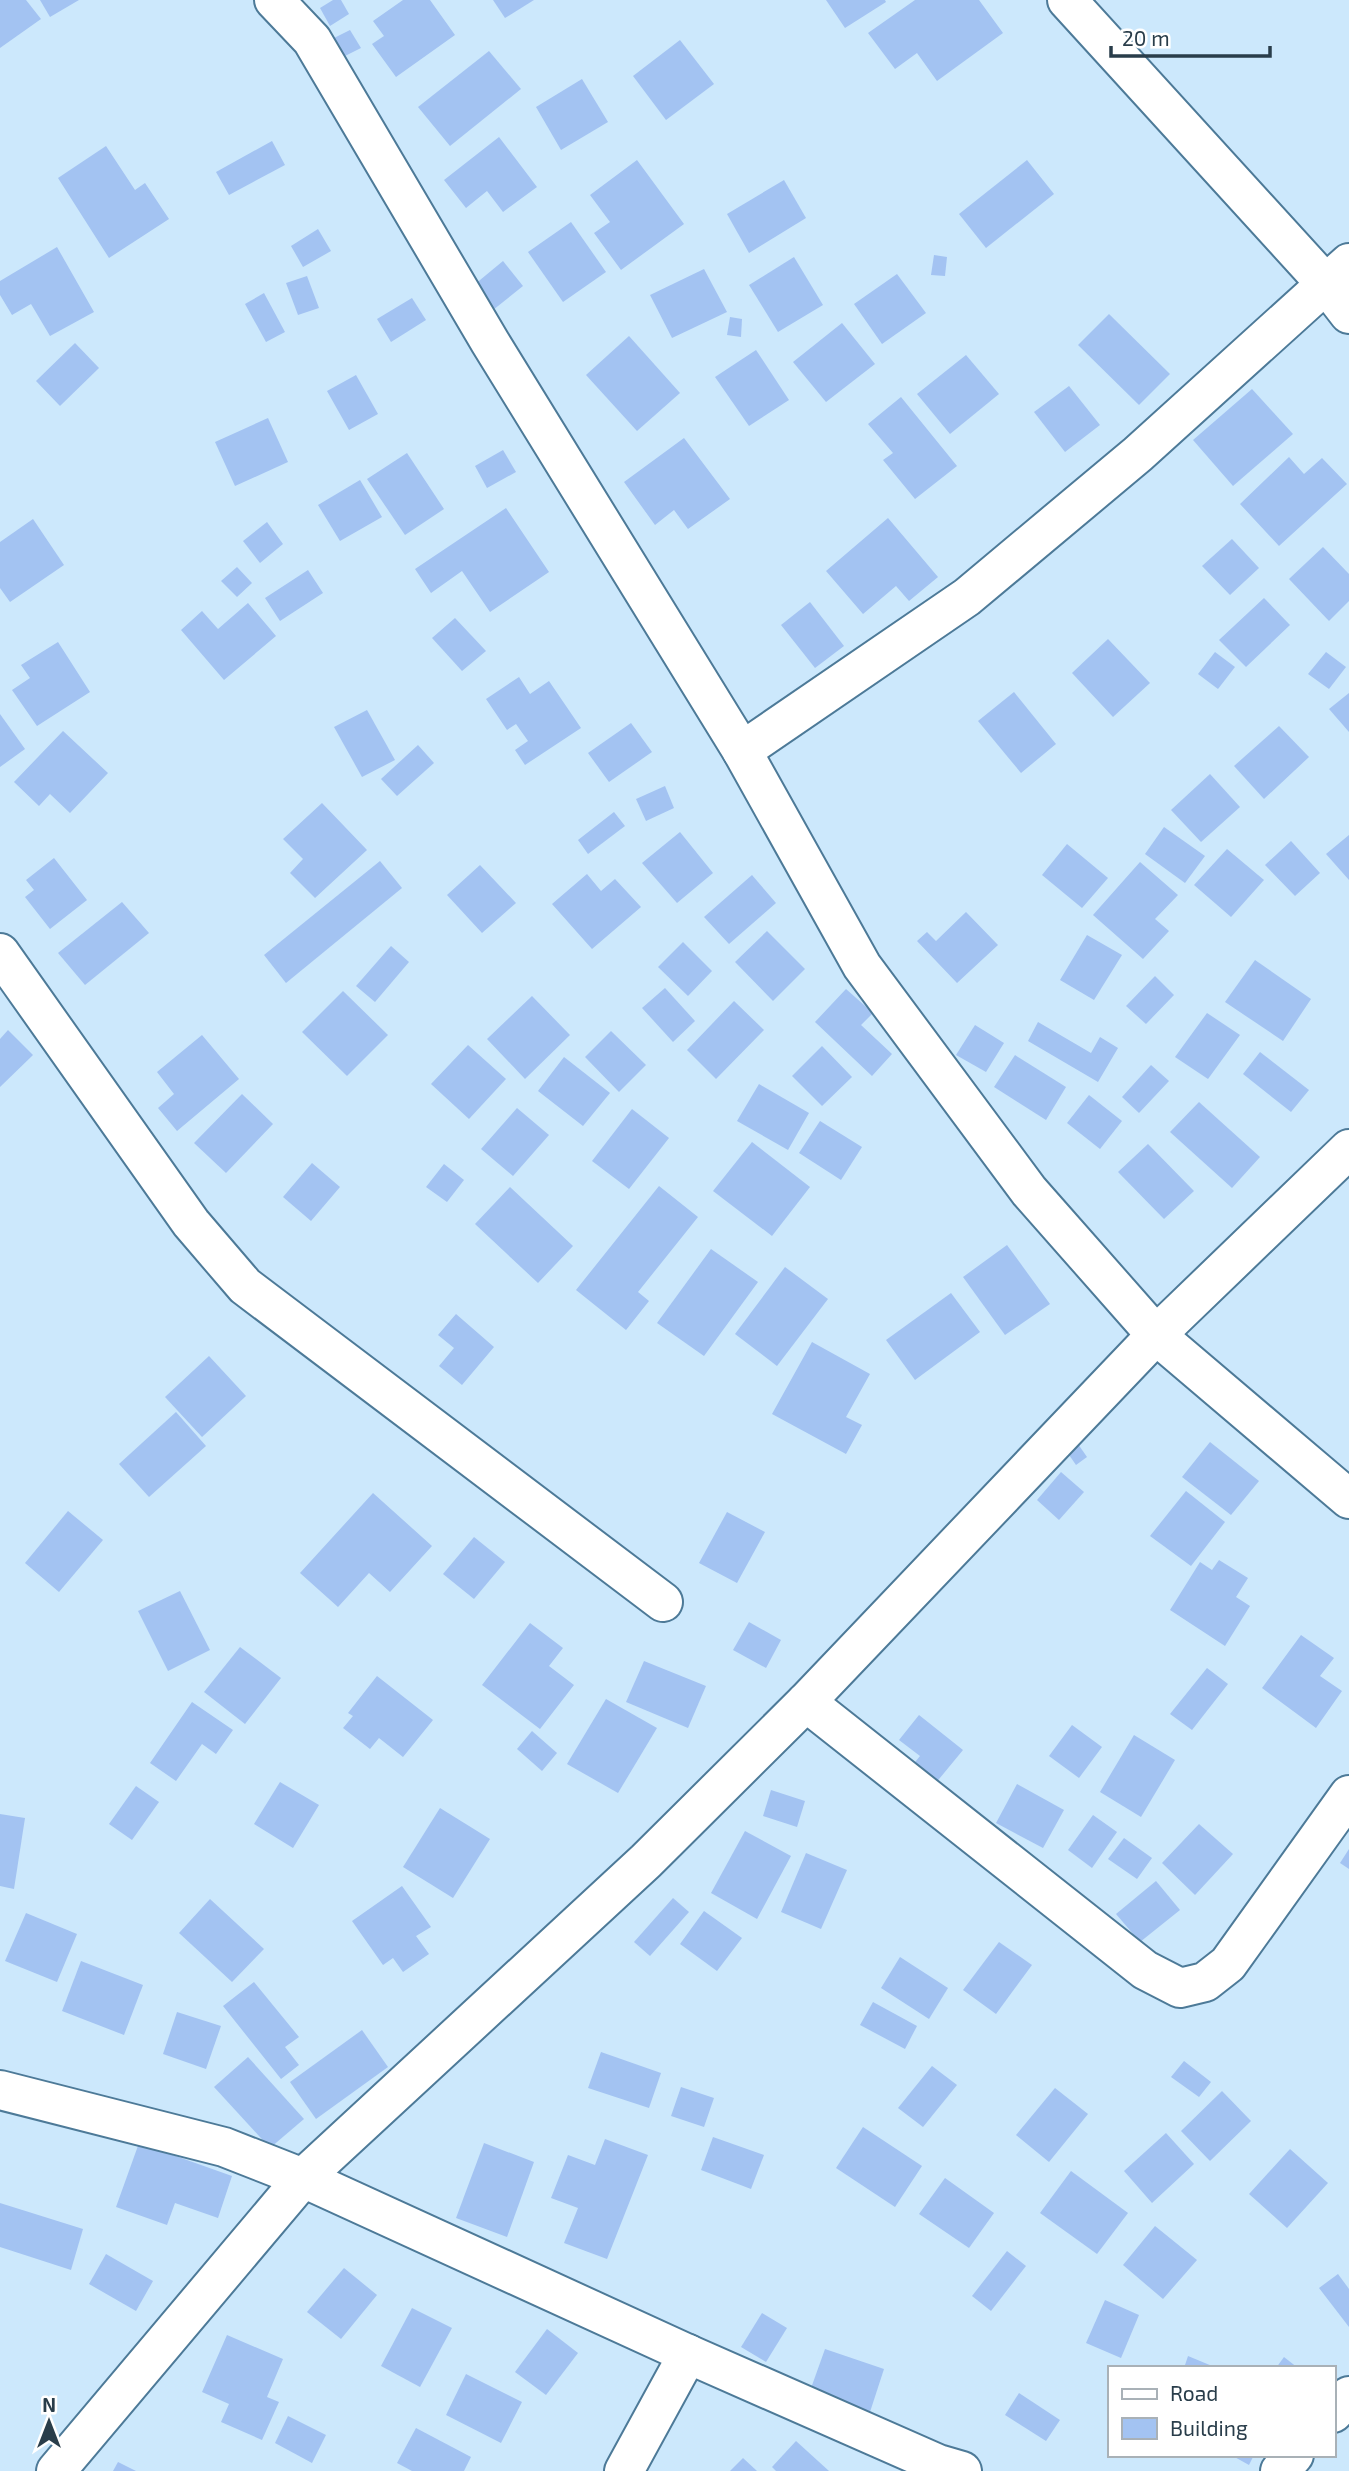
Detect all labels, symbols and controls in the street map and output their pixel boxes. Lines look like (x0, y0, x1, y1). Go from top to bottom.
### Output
scale bar (1111, 14, 1270, 58)
text: 20 m (1122, 25, 1170, 50)
legend (1108, 2366, 1335, 2457)
text: Road (1170, 2380, 1218, 2405)
north arrow (14, 2387, 84, 2457)
text: N (42, 2393, 56, 2416)
text: Building (1170, 2415, 1248, 2440)

